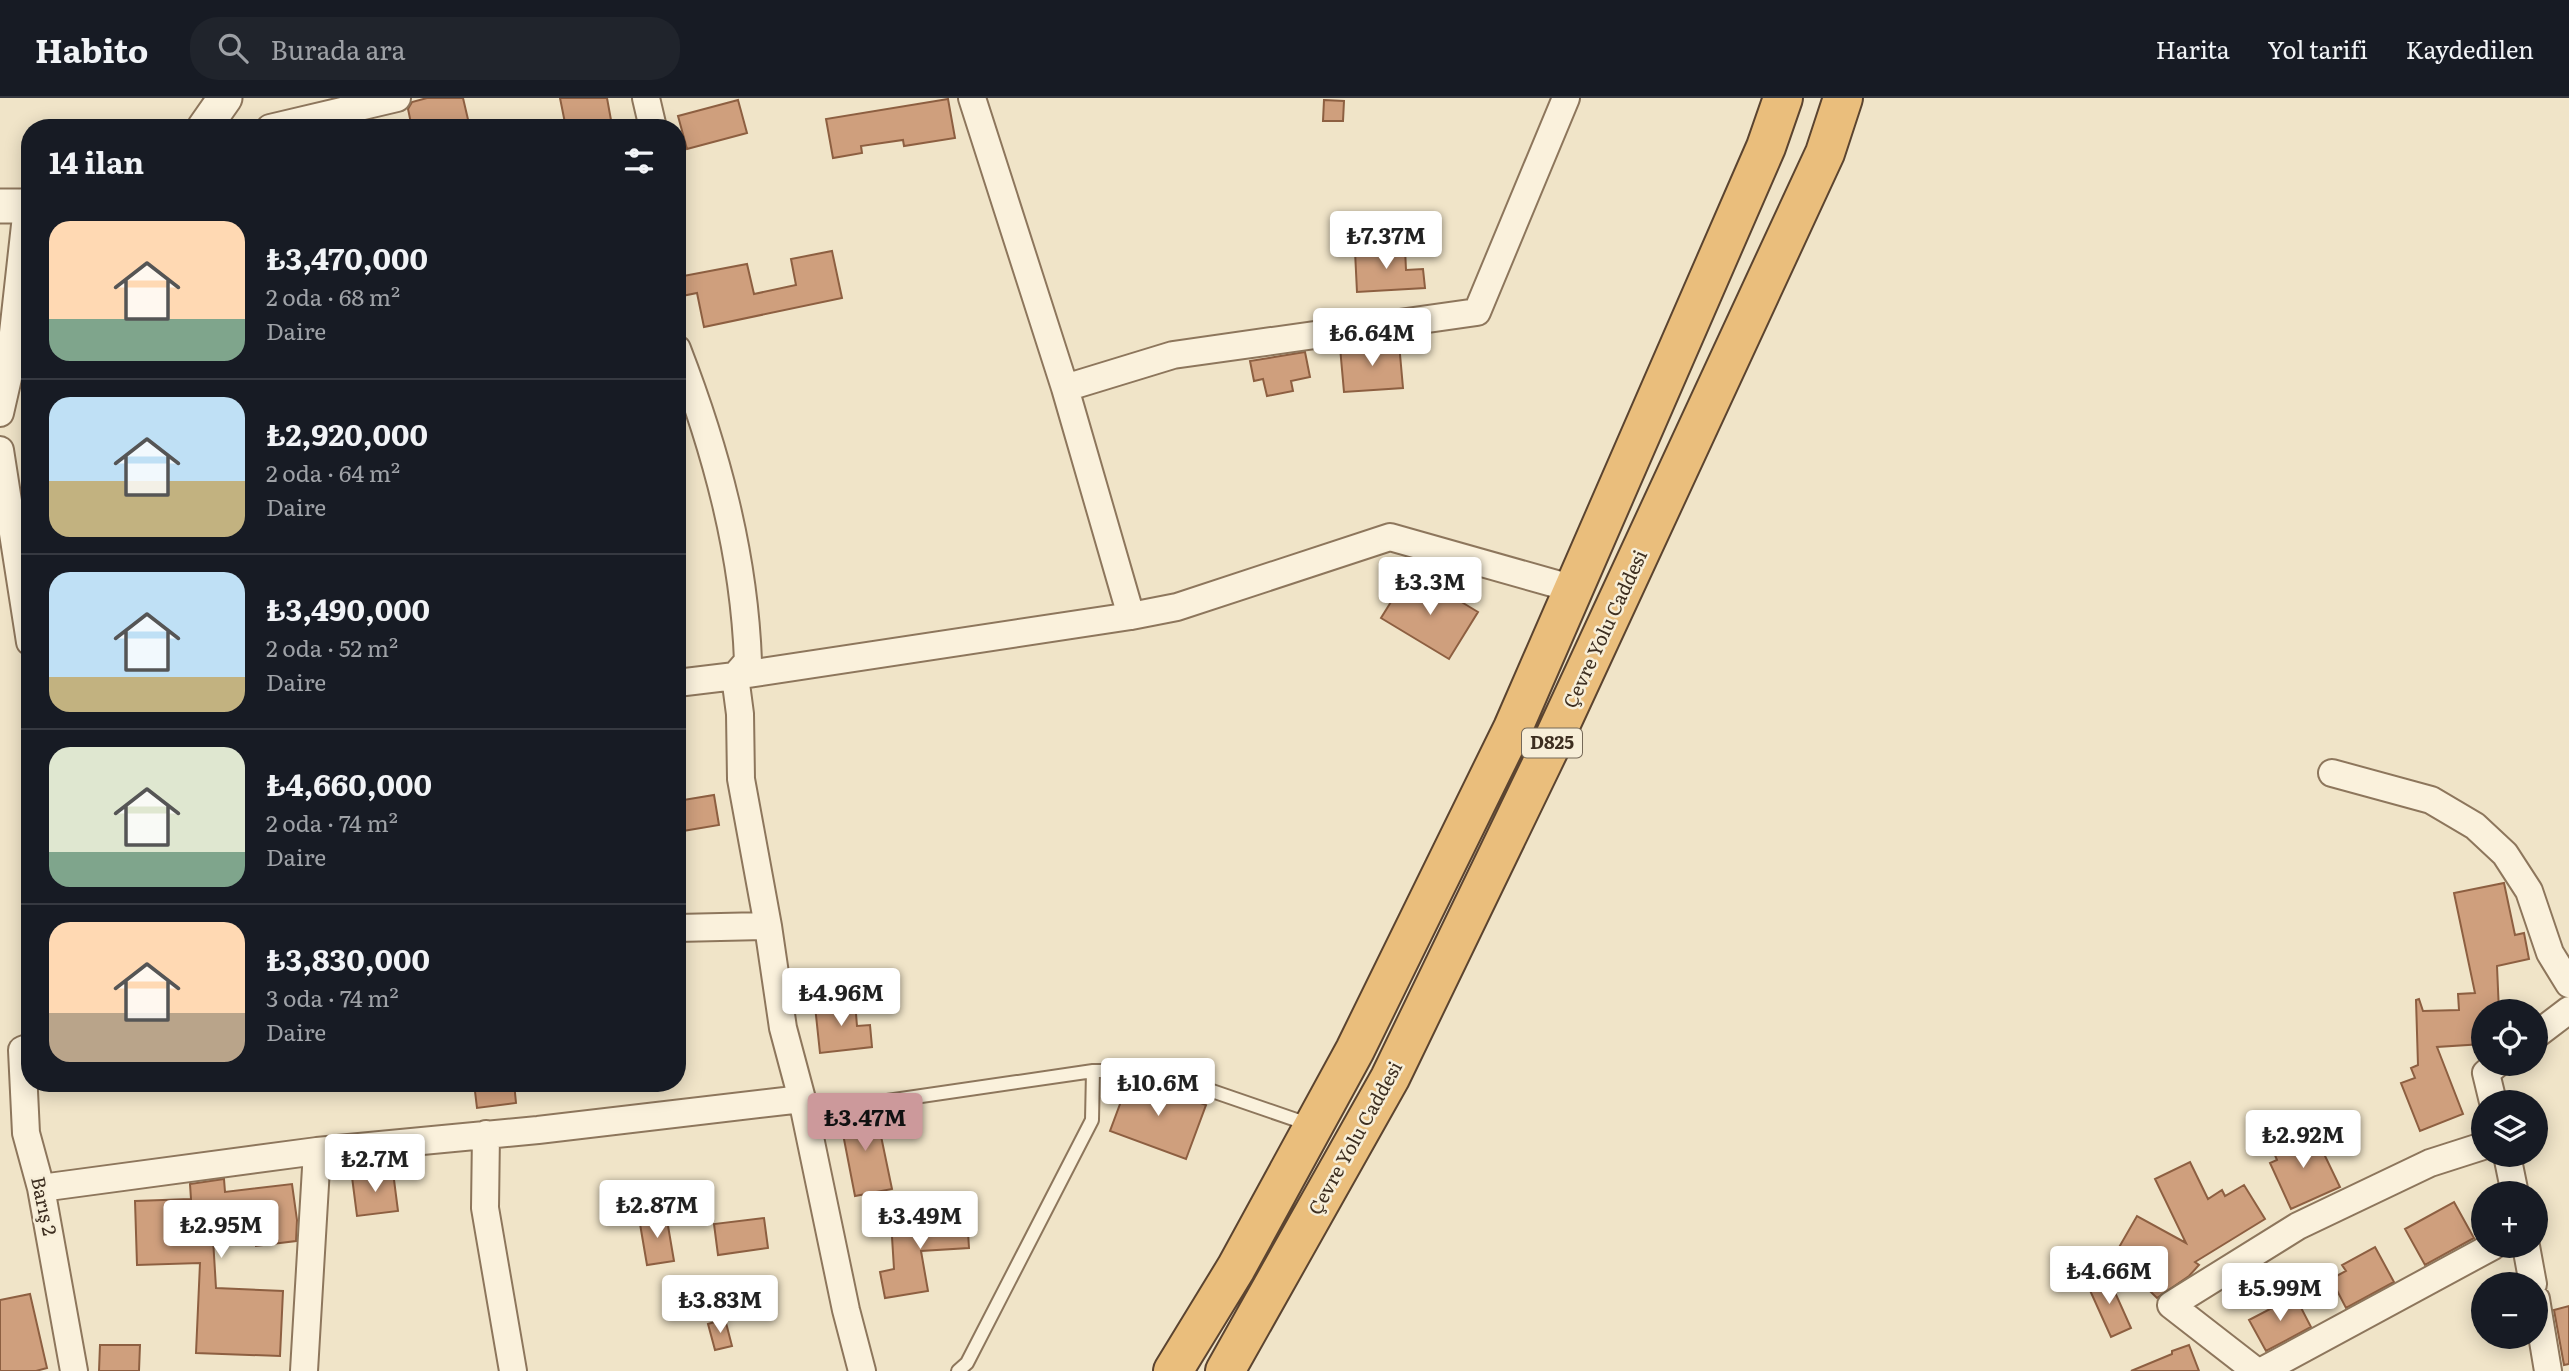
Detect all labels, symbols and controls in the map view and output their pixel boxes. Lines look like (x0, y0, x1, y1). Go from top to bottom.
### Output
search box (190, 17, 680, 80)
text: Habito (35, 24, 148, 73)
icon: search (214, 29, 252, 67)
text: Burada ara (270, 29, 405, 68)
text: Harita (2156, 31, 2230, 66)
text: Yol tarifi (2268, 31, 2368, 66)
text: Kaydedilen (2406, 31, 2534, 66)
text: 14 ilan (49, 139, 144, 183)
icon: filters (620, 142, 658, 180)
pin: ₺7.37M (1329, 212, 1443, 271)
text: ₺7.37M (1346, 217, 1426, 251)
text: ₺3,470,000 (266, 235, 428, 279)
icon: home (105, 249, 189, 333)
text: 2 oda · 68 m² (266, 279, 400, 313)
pin: ₺6.64M (1315, 308, 1429, 368)
text: Daire (266, 313, 326, 347)
text: ₺6.64M (1329, 314, 1415, 348)
text: ₺2,920,000 (266, 411, 428, 455)
icon: home (105, 425, 189, 509)
text: 2 oda · 64 m² (266, 455, 400, 489)
text: Daire (266, 489, 326, 523)
street label: Çevre Yolu Caddesi (1555, 545, 1653, 712)
pin: ₺3.3M (1381, 558, 1479, 617)
text: ₺3.3M (1395, 563, 1465, 597)
text: ₺3,490,000 (266, 586, 430, 630)
icon: home (105, 600, 189, 684)
text: 2 oda · 52 m² (266, 630, 398, 664)
text: Daire (266, 664, 326, 698)
road number: D825 (1522, 728, 1582, 758)
text: ₺4,660,000 (266, 761, 432, 805)
icon: home (105, 775, 189, 859)
text: 2 oda · 74 m² (266, 805, 398, 839)
text: Daire (266, 839, 326, 873)
text: ₺3,830,000 (266, 936, 430, 980)
icon: home (105, 950, 189, 1034)
pin: ₺4.96M (784, 968, 898, 1028)
text: ₺4.96M (798, 974, 884, 1008)
text: 3 oda · 74 m² (266, 980, 399, 1014)
map controls (2471, 999, 2548, 1349)
button: locate (2471, 999, 2548, 1076)
text: Daire (266, 1014, 326, 1048)
street label: Çevre Yolu Caddesi (1300, 1056, 1408, 1219)
pin: ₺10.6M (1101, 1058, 1215, 1118)
text: ₺10.6M (1117, 1064, 1199, 1098)
button: layers (2471, 1090, 2548, 1167)
pin: ₺3.47M (808, 1094, 922, 1153)
text: ₺3.47M (824, 1099, 906, 1133)
pin: ₺2.92M (2246, 1110, 2360, 1170)
text: ₺2.92M (2262, 1116, 2344, 1150)
pin: ₺2.7M (326, 1134, 424, 1194)
text: ₺2.7M (341, 1140, 409, 1174)
street label: Barış 2 (25, 1174, 65, 1238)
pin: ₺2.87M (600, 1180, 714, 1240)
button: + (2471, 1181, 2548, 1258)
text: ₺2.87M (615, 1186, 699, 1220)
pin: ₺3.49M (863, 1192, 977, 1251)
text: ₺3.49M (878, 1197, 962, 1231)
pin: ₺2.95M (164, 1200, 278, 1260)
text: ₺2.95M (179, 1206, 263, 1240)
pin: ₺4.66M (2052, 1246, 2166, 1306)
text: ₺4.66M (2066, 1252, 2152, 1286)
pin: ₺5.99M (2223, 1264, 2337, 1323)
text: ₺5.99M (2238, 1269, 2322, 1303)
button: − (2471, 1272, 2548, 1349)
pin: ₺3.83M (663, 1276, 777, 1335)
text: ₺3.83M (678, 1281, 762, 1315)

